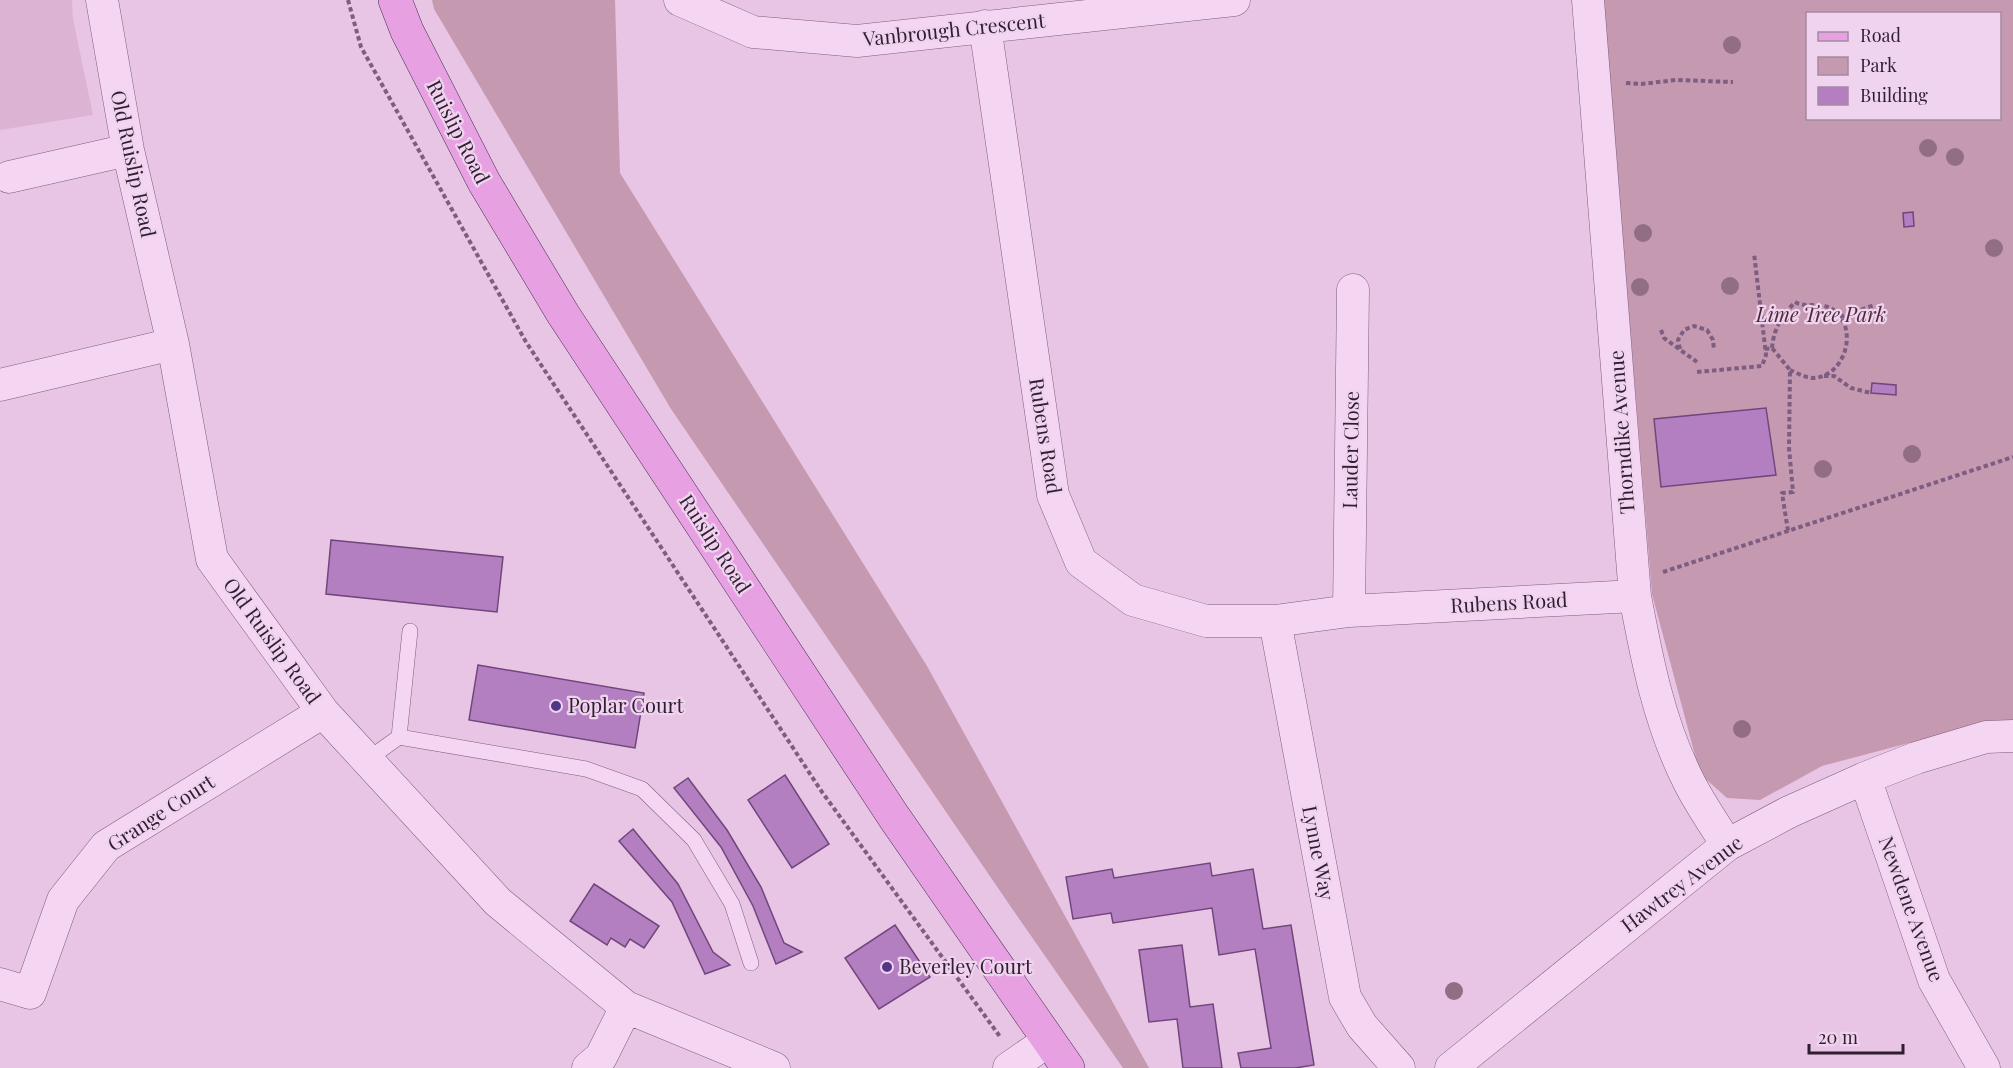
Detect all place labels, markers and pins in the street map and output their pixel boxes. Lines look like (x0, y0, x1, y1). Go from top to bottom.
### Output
place label: Poplar Court (568, 691, 684, 718)
marker: Poplar Court (549, 699, 563, 713)
place label: Beverley Court (899, 952, 1033, 979)
marker: Beverley Court (880, 960, 894, 974)

